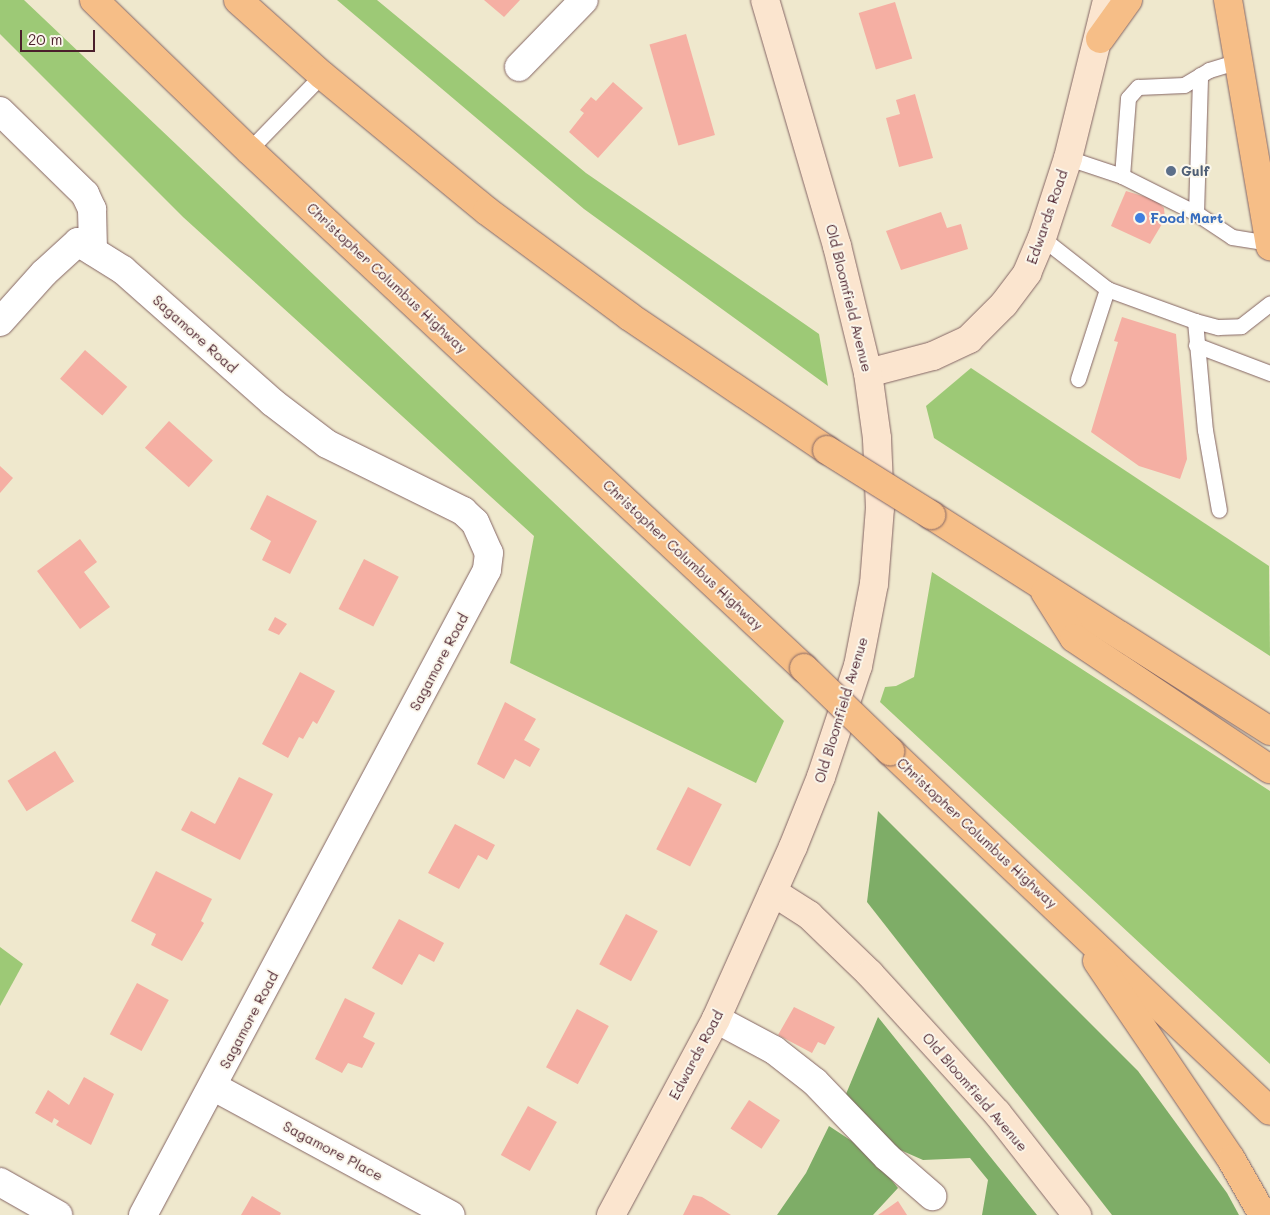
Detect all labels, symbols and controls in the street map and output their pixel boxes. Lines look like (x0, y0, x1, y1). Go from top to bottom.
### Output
scale bar (22, 20, 98, 52)
text: 20 m (28, 29, 62, 49)
place label: Gulf (1181, 163, 1210, 179)
marker: Gulf (1165, 165, 1177, 177)
street label: Edwards Road (1023, 168, 1071, 266)
street label: Christopher Columbus Highway (303, 199, 471, 357)
place label: Food Mart (1150, 210, 1223, 226)
marker: Food Mart (1134, 212, 1146, 224)
street label: Old Bloomfield Avenue (823, 222, 875, 374)
street label: Sagamore Road (149, 292, 241, 376)
street label: Christopher Columbus Highway (599, 476, 767, 634)
street label: Sagamore Road (406, 610, 472, 714)
street label: Old Bloomfield Avenue (811, 635, 871, 785)
street label: Christopher Columbus Highway (893, 754, 1061, 912)
street label: Sagamore Road (216, 968, 282, 1072)
street label: Edwards Road (665, 1008, 727, 1102)
street label: Old Bloomfield Avenue (919, 1029, 1031, 1155)
street label: Sagamore Place (280, 1118, 386, 1184)

